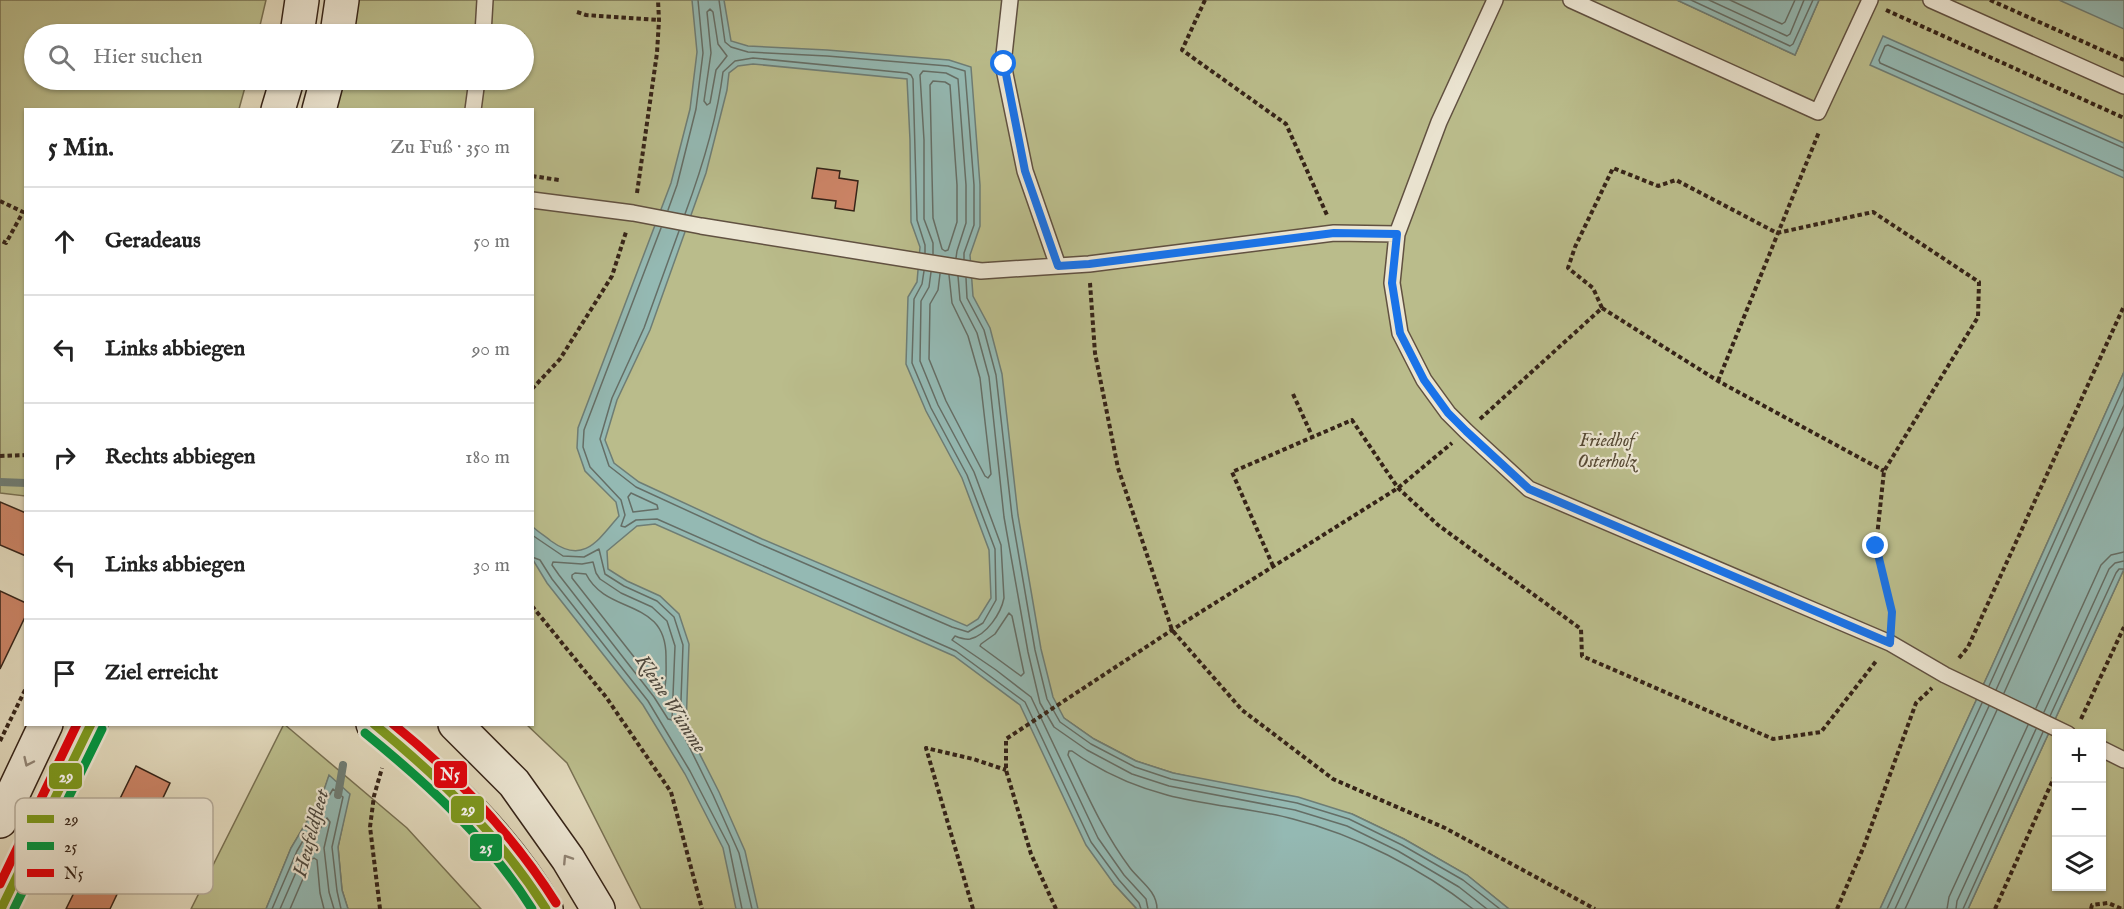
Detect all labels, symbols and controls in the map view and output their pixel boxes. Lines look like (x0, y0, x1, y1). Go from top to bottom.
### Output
search box (24, 24, 534, 90)
icon: search (45, 41, 78, 74)
text: Hier suchen (93, 43, 203, 71)
route start (990, 50, 1016, 76)
text: 5 Min. (48, 131, 114, 164)
text: Zu Fuß · 350 m (391, 135, 510, 160)
icon: ahead (48, 225, 81, 258)
text: Geradeaus (105, 227, 201, 255)
text: 50 m (473, 229, 510, 254)
icon: left (48, 333, 81, 366)
text: Links abbiegen (105, 335, 245, 363)
text: 90 m (472, 337, 510, 362)
park label: Friedhof Osterholz (1578, 430, 1639, 474)
icon: right (48, 441, 81, 474)
text: Rechts abbiegen (105, 443, 255, 471)
text: 180 m (465, 445, 510, 470)
route end (1862, 532, 1888, 558)
icon: left (48, 549, 81, 582)
text: Links abbiegen (105, 551, 245, 579)
text: 30 m (473, 553, 510, 578)
water label: Kleine Wümme (629, 649, 712, 758)
icon: arrive (48, 657, 81, 690)
text: Ziel erreicht (105, 659, 218, 687)
map controls (2052, 729, 2106, 891)
button: + (2052, 729, 2106, 783)
one-way arrow (23, 755, 35, 766)
line badge: N5 (433, 760, 468, 789)
line badge: 29 (48, 762, 83, 790)
text: N5 (439, 766, 460, 786)
text: 29 (59, 768, 73, 788)
button: − (2052, 783, 2106, 837)
water label: Heufeldfleet (288, 785, 336, 881)
line badge: 29 (450, 795, 485, 824)
legend (15, 798, 213, 894)
text: 29 (461, 801, 475, 821)
text: 29 (64, 811, 79, 831)
line badge: 25 (469, 833, 503, 862)
button: layers (2052, 837, 2106, 891)
text: 25 (64, 838, 77, 858)
text: 25 (479, 839, 493, 859)
one-way arrow (563, 855, 575, 865)
text: N5 (64, 865, 84, 885)

